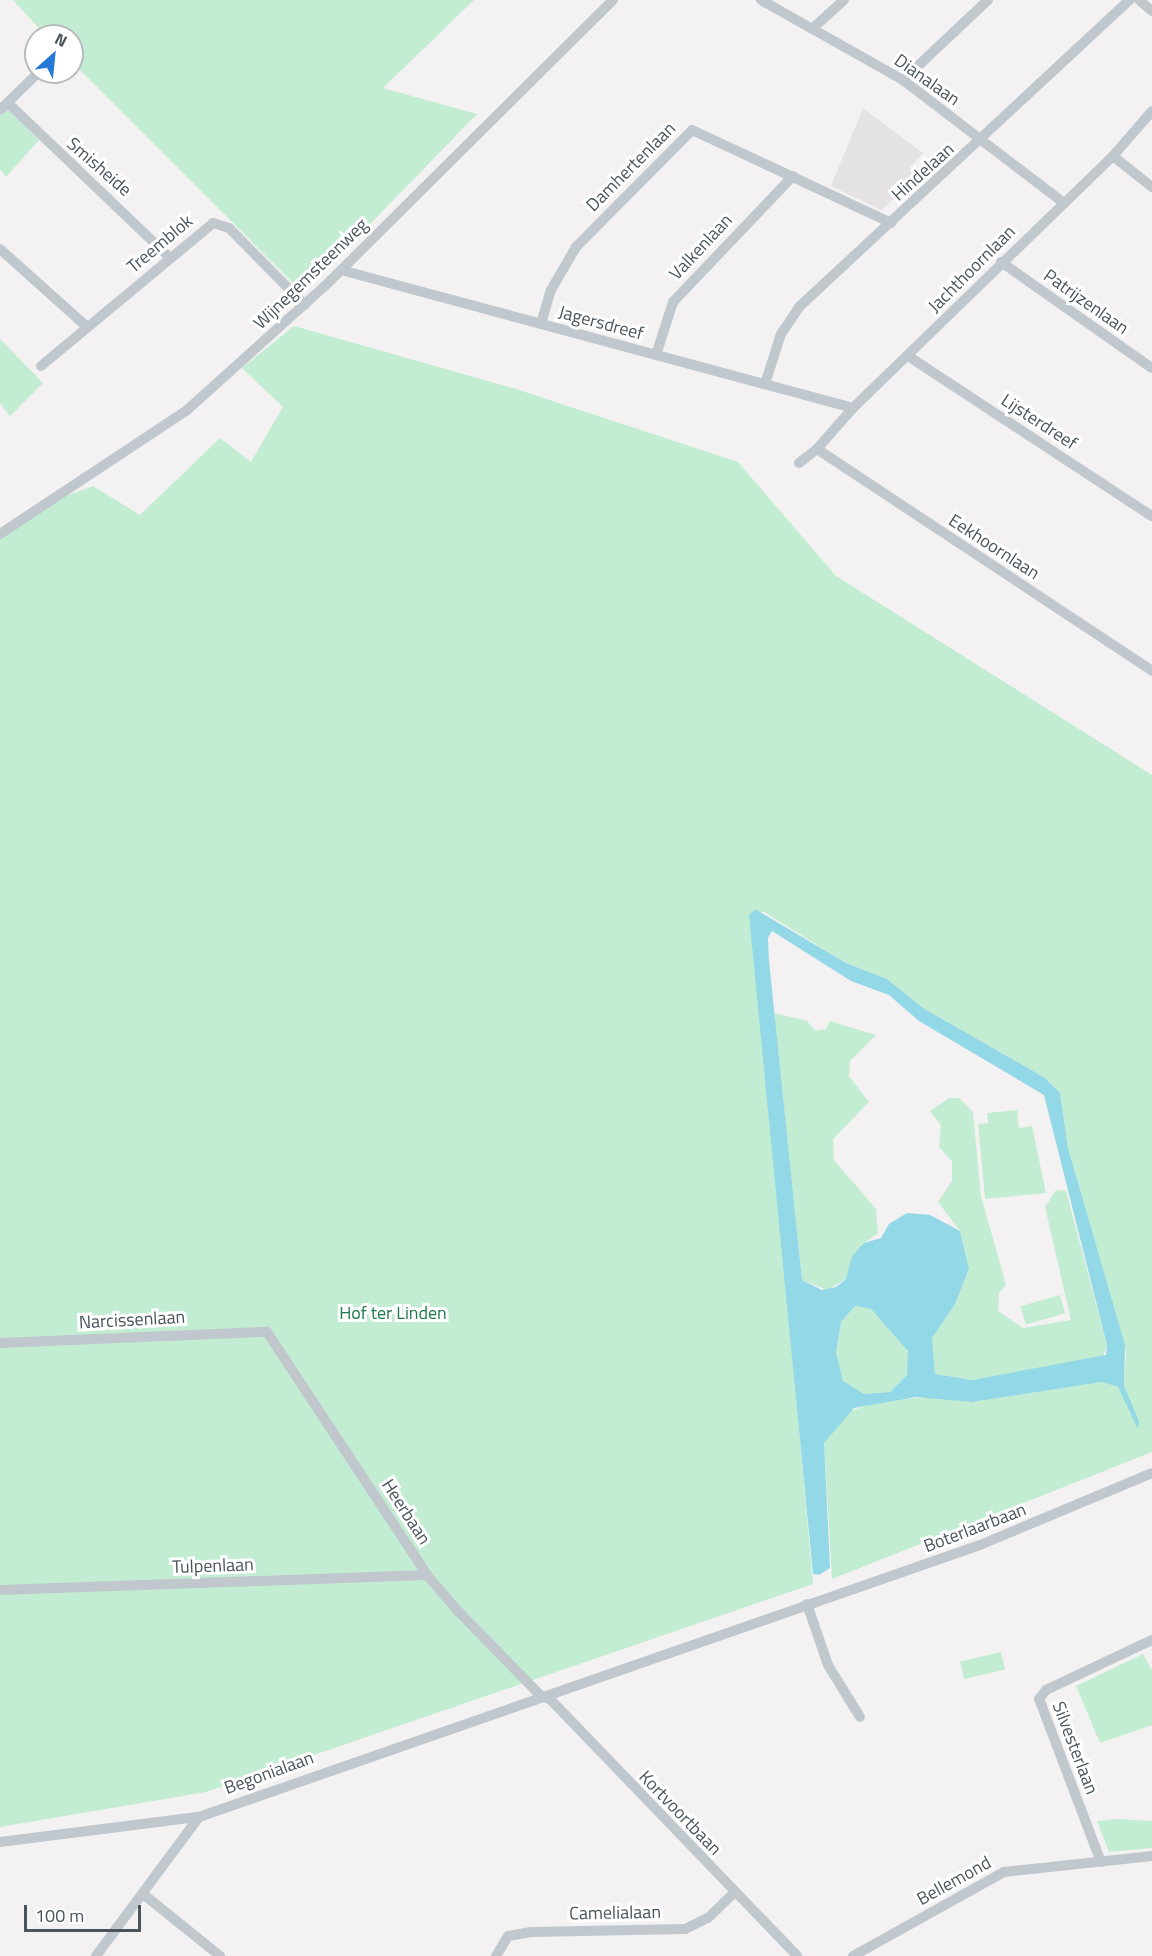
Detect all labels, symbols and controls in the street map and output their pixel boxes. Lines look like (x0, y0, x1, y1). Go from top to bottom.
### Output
north arrow (24, 24, 84, 84)
text: N (51, 27, 72, 53)
street label: Dianalaan (890, 50, 964, 110)
street label: Damhertenlaan (582, 118, 680, 216)
street label: Smisheide (62, 133, 136, 201)
street label: Hindelaan (887, 138, 959, 206)
street label: Treemblok (123, 210, 197, 278)
street label: Valkenlaan (665, 210, 737, 284)
street label: Wijnegemsteenweg (249, 214, 373, 334)
street label: Jachthoornlaan (924, 221, 1020, 317)
street label: Patrijzenlaan (1039, 265, 1133, 339)
street label: Jagersdreef (556, 301, 646, 345)
street label: Lijsterdreef (997, 390, 1081, 454)
street label: Eekhoornlaan (945, 510, 1043, 584)
park label: Hof ter Linden (339, 1302, 447, 1324)
street label: Narcissenlaan (78, 1306, 186, 1334)
street label: Heerbaan (377, 1475, 435, 1549)
street label: Boterlaarbaan (921, 1499, 1029, 1557)
street label: Tulpenlaan (172, 1554, 254, 1578)
street label: Silvesterlaan (1047, 1699, 1103, 1797)
street label: Begonialaan (221, 1747, 317, 1799)
street label: Kortvoortbaan (634, 1766, 726, 1860)
street label: Bellemond (913, 1852, 995, 1910)
scale bar (27, 1893, 144, 1931)
street label: Camelialaan (569, 1901, 661, 1925)
text: 100 m (35, 1902, 84, 1929)

